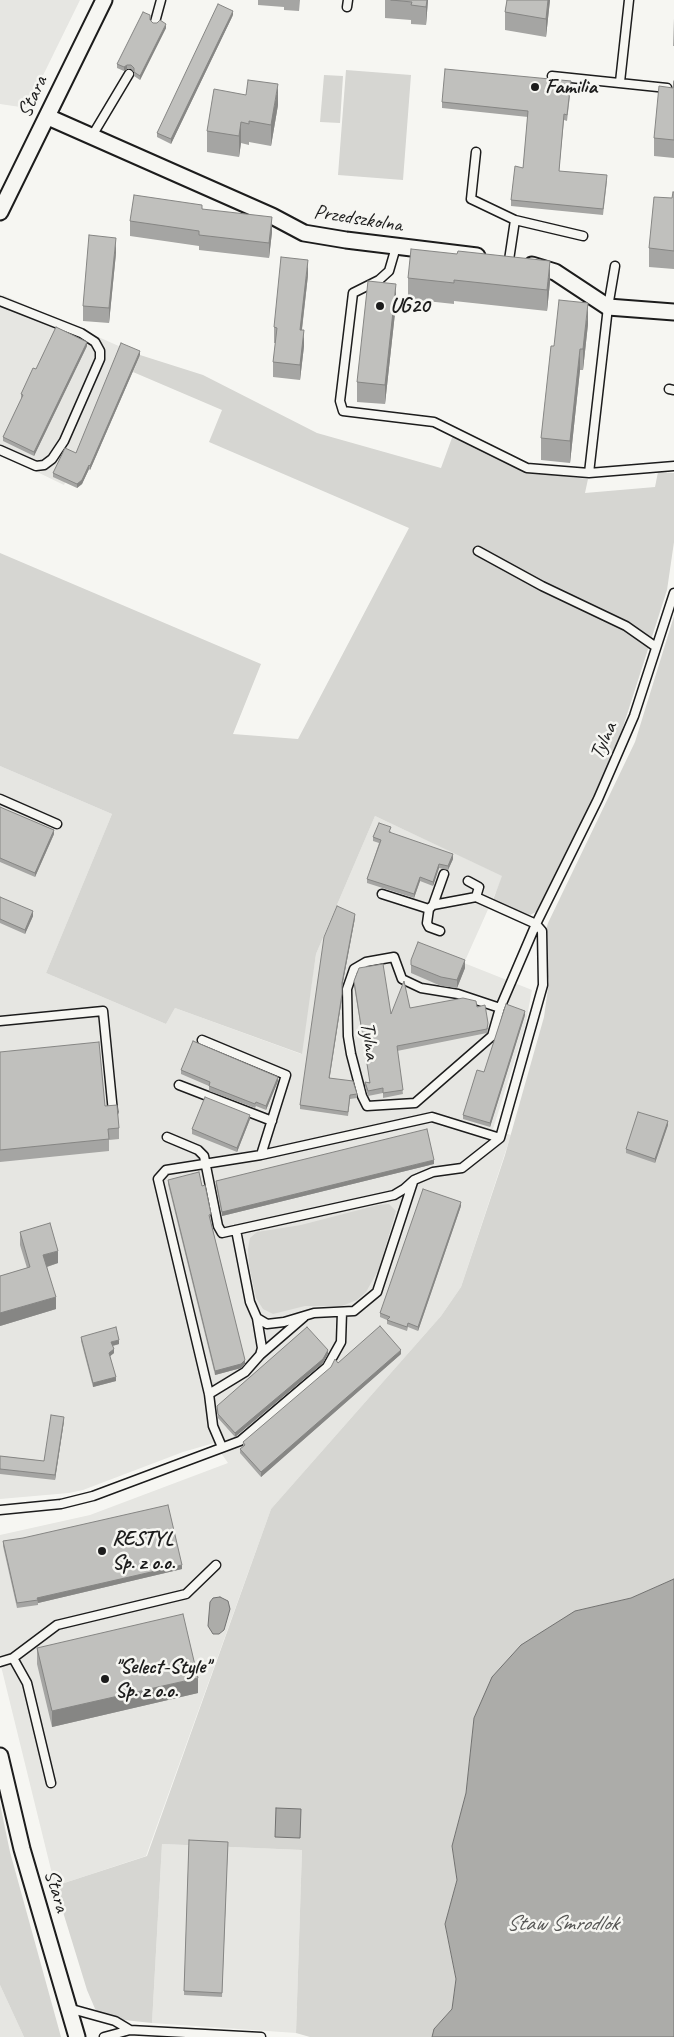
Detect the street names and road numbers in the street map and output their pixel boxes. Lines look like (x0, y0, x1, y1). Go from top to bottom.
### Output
street label: Stara (13, 72, 53, 122)
street label: Przedszkolna (312, 200, 404, 238)
street label: Tylna (585, 719, 623, 763)
street label: Tylna (354, 1020, 384, 1062)
street label: Stara (38, 1867, 74, 1915)

